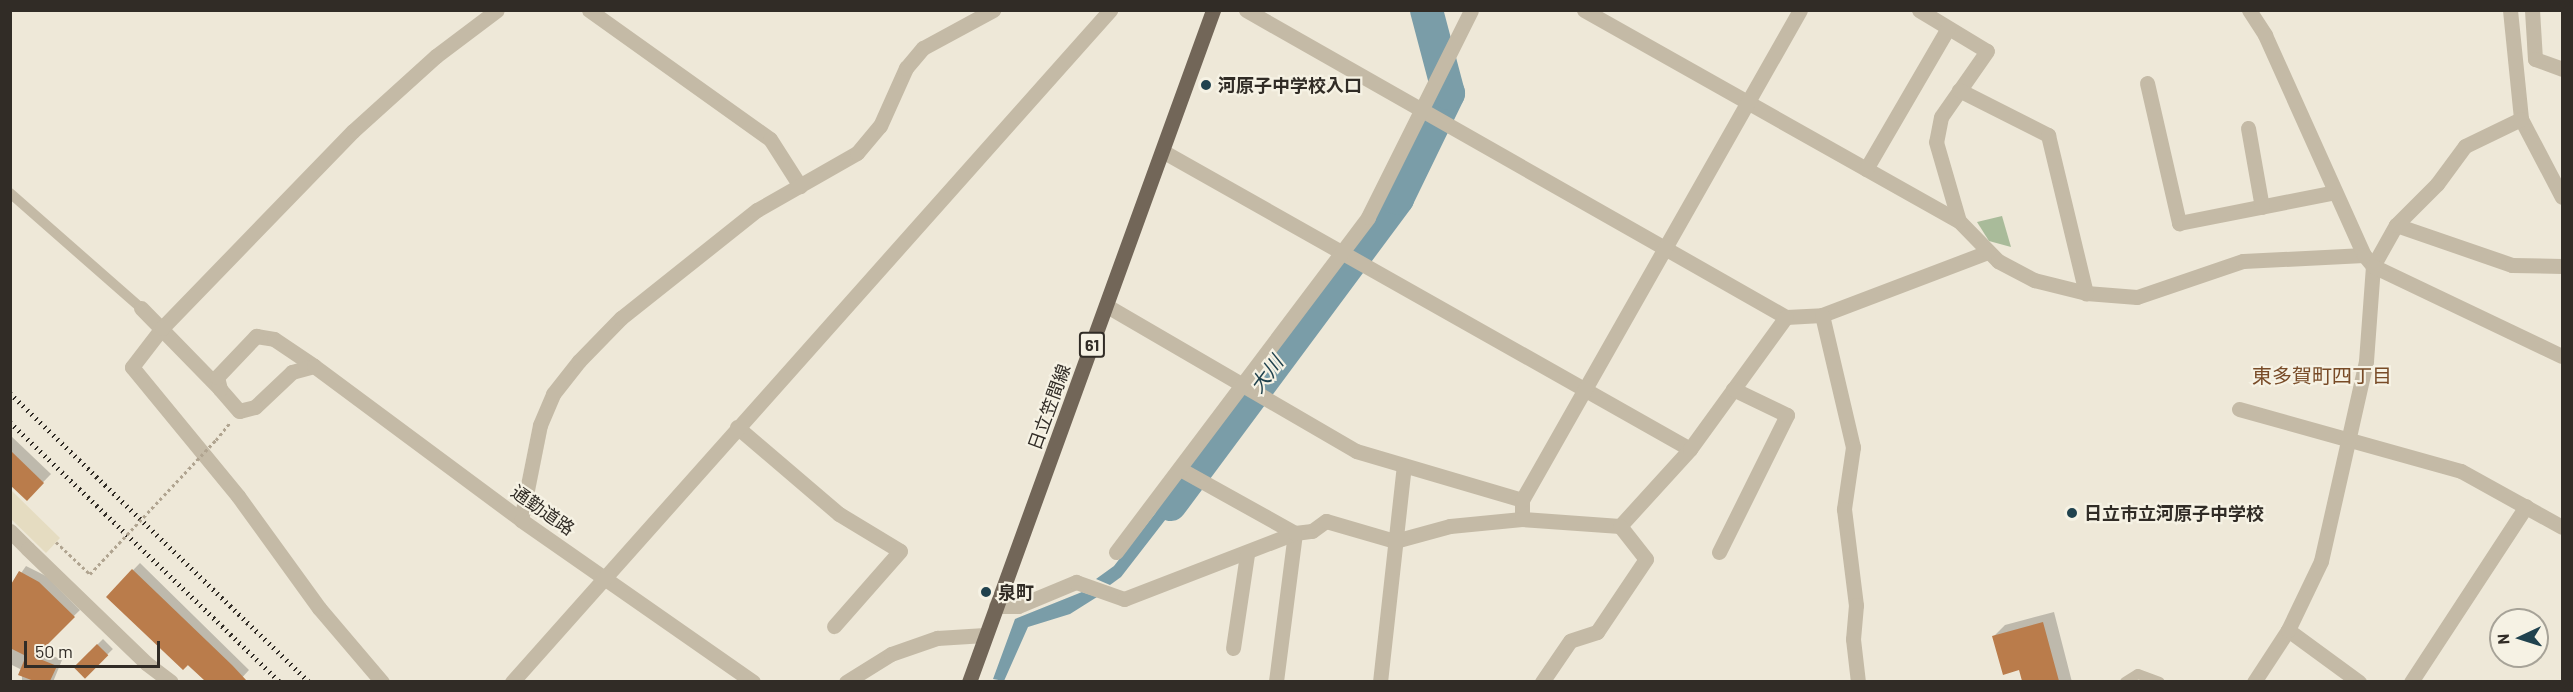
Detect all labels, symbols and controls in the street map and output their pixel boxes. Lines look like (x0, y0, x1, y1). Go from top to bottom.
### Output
place label: 河原子中学校入口 (1218, 74, 1362, 96)
marker: 河原子中学校入口 (1199, 78, 1213, 92)
road number: 61 (1078, 332, 1106, 358)
water label: 大川 (1244, 351, 1288, 397)
street label: 日立笠間線 (1023, 361, 1075, 453)
district label: 東多賀町四丁目 (2252, 363, 2392, 387)
street label: 通勤道路 (507, 481, 579, 539)
place label: 日立市立河原子中学校 (2084, 502, 2264, 524)
marker: 日立市立河原子中学校 (2065, 506, 2079, 520)
place label: 泉町 (998, 581, 1034, 603)
marker: 泉町 (979, 585, 993, 599)
north arrow (2489, 608, 2549, 668)
scale bar (27, 629, 164, 667)
text: N (2493, 633, 2512, 645)
text: 50 m (35, 640, 73, 662)

